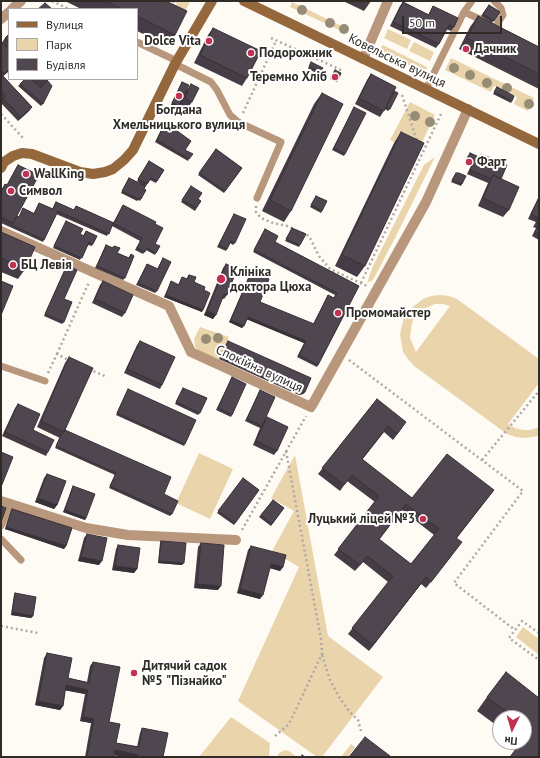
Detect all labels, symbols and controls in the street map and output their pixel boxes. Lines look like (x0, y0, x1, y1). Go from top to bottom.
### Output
legend (8, 8, 138, 80)
scale bar (404, 8, 504, 34)
text: 50 m (409, 15, 435, 30)
text: Вулиця (46, 17, 83, 32)
street label: Ковельська вулиця (346, 31, 448, 91)
place label: Dolce Vita (144, 33, 201, 49)
marker: Dolce Vita (204, 36, 214, 46)
text: Парк (46, 37, 72, 52)
place label: Дачник (474, 41, 516, 57)
marker: Дачник (461, 44, 471, 54)
place label: Подорожник (259, 45, 332, 61)
marker: Подорожник (246, 48, 256, 58)
text: Будівля (46, 57, 85, 72)
place label: Теремно Хліб (250, 69, 327, 85)
marker: Теремно Хліб (330, 72, 340, 82)
marker: Богдана Хмельницького вулиця (174, 91, 184, 101)
place label: Богдана Хмельницького вулиця (113, 102, 245, 133)
place label: Фарт (477, 154, 506, 170)
marker: Фарт (464, 157, 474, 167)
place label: WallKing (34, 166, 84, 182)
marker: WallKing (21, 169, 31, 179)
place label: Символ (19, 183, 62, 199)
marker: Символ (6, 186, 16, 196)
place label: БЦ Левія (21, 257, 72, 273)
marker: БЦ Левія (8, 260, 18, 270)
place label: Клініка доктора Цюха (230, 264, 311, 295)
marker: Клініка доктора Цюха (215, 273, 227, 285)
place label: Промомайстер (346, 305, 431, 321)
marker: Промомайстер (333, 308, 343, 318)
street label: Спокійна вулиця (213, 342, 305, 396)
place label: Луцький ліцей №3 (308, 511, 415, 527)
marker: Луцький ліцей №3 (418, 514, 428, 524)
place label: Дитячий садок №5 "Пізнайко" (142, 658, 227, 689)
marker: Дитячий садок №5 "Пізнайко" (129, 668, 139, 678)
north arrow (492, 710, 532, 750)
text: Пн (504, 733, 518, 748)

